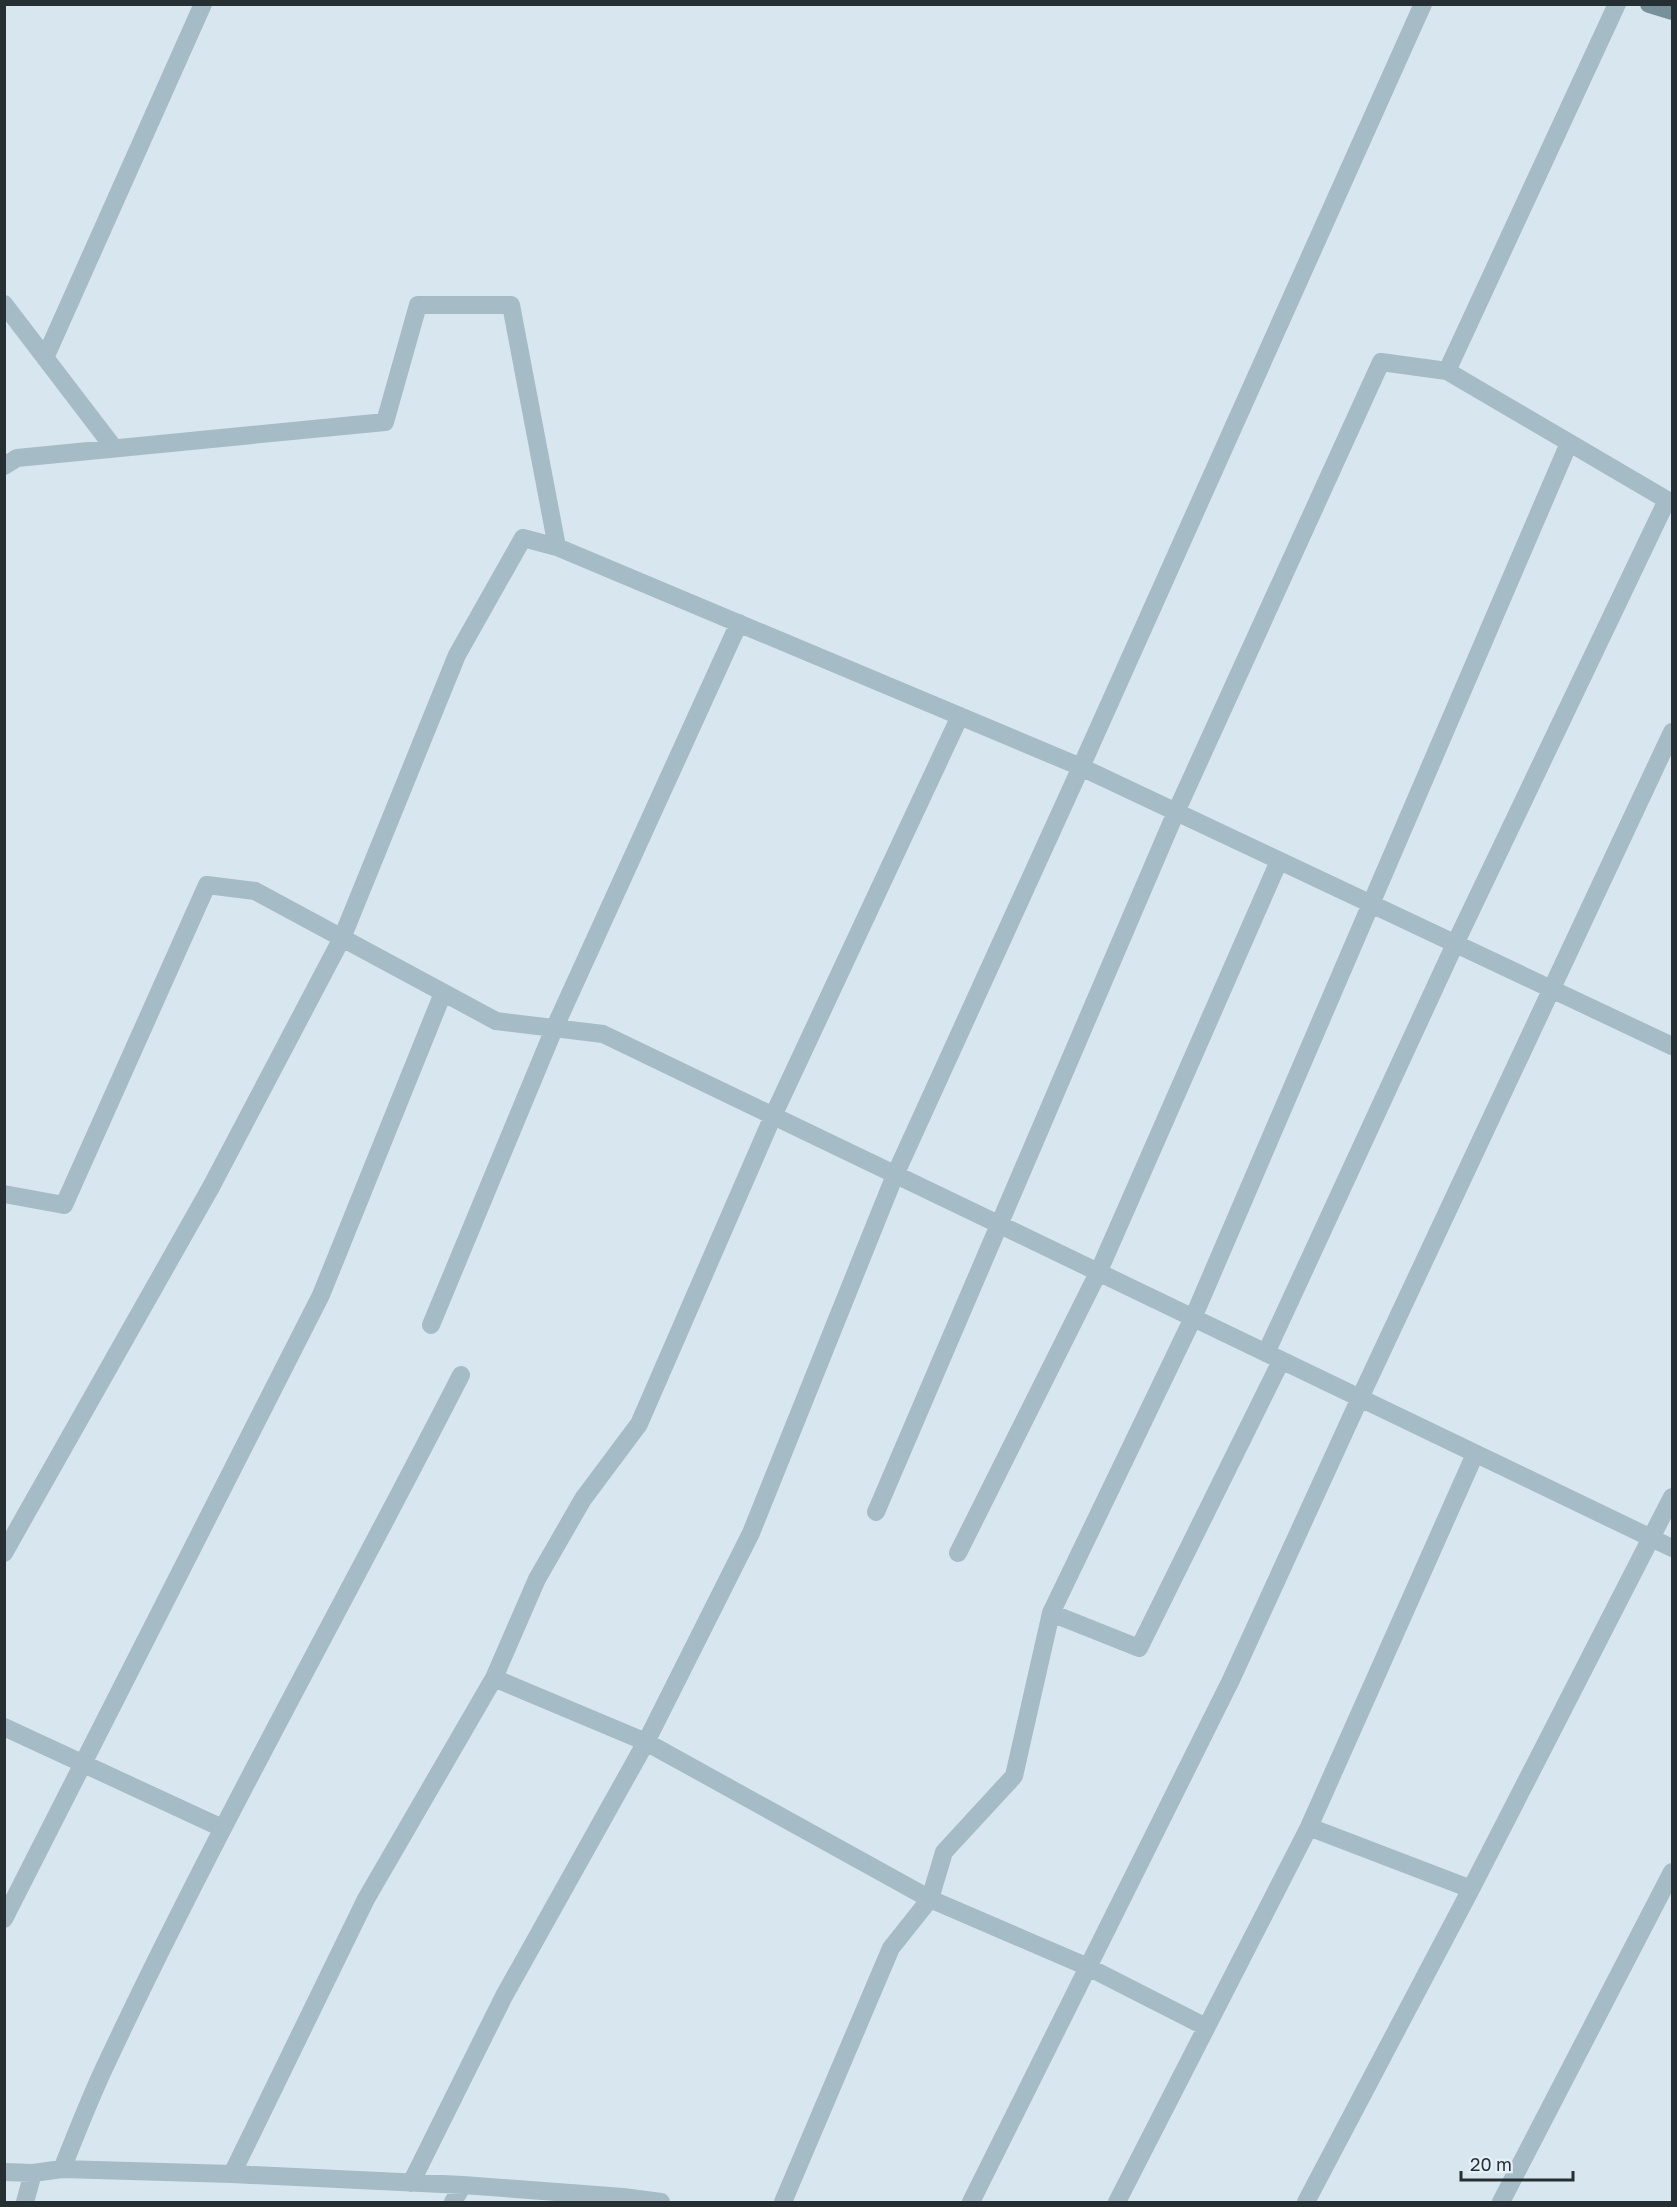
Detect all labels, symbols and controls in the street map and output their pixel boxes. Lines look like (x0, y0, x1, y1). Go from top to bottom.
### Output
scale bar (1461, 2144, 1574, 2182)
text: 20 m (1470, 2153, 1512, 2175)

